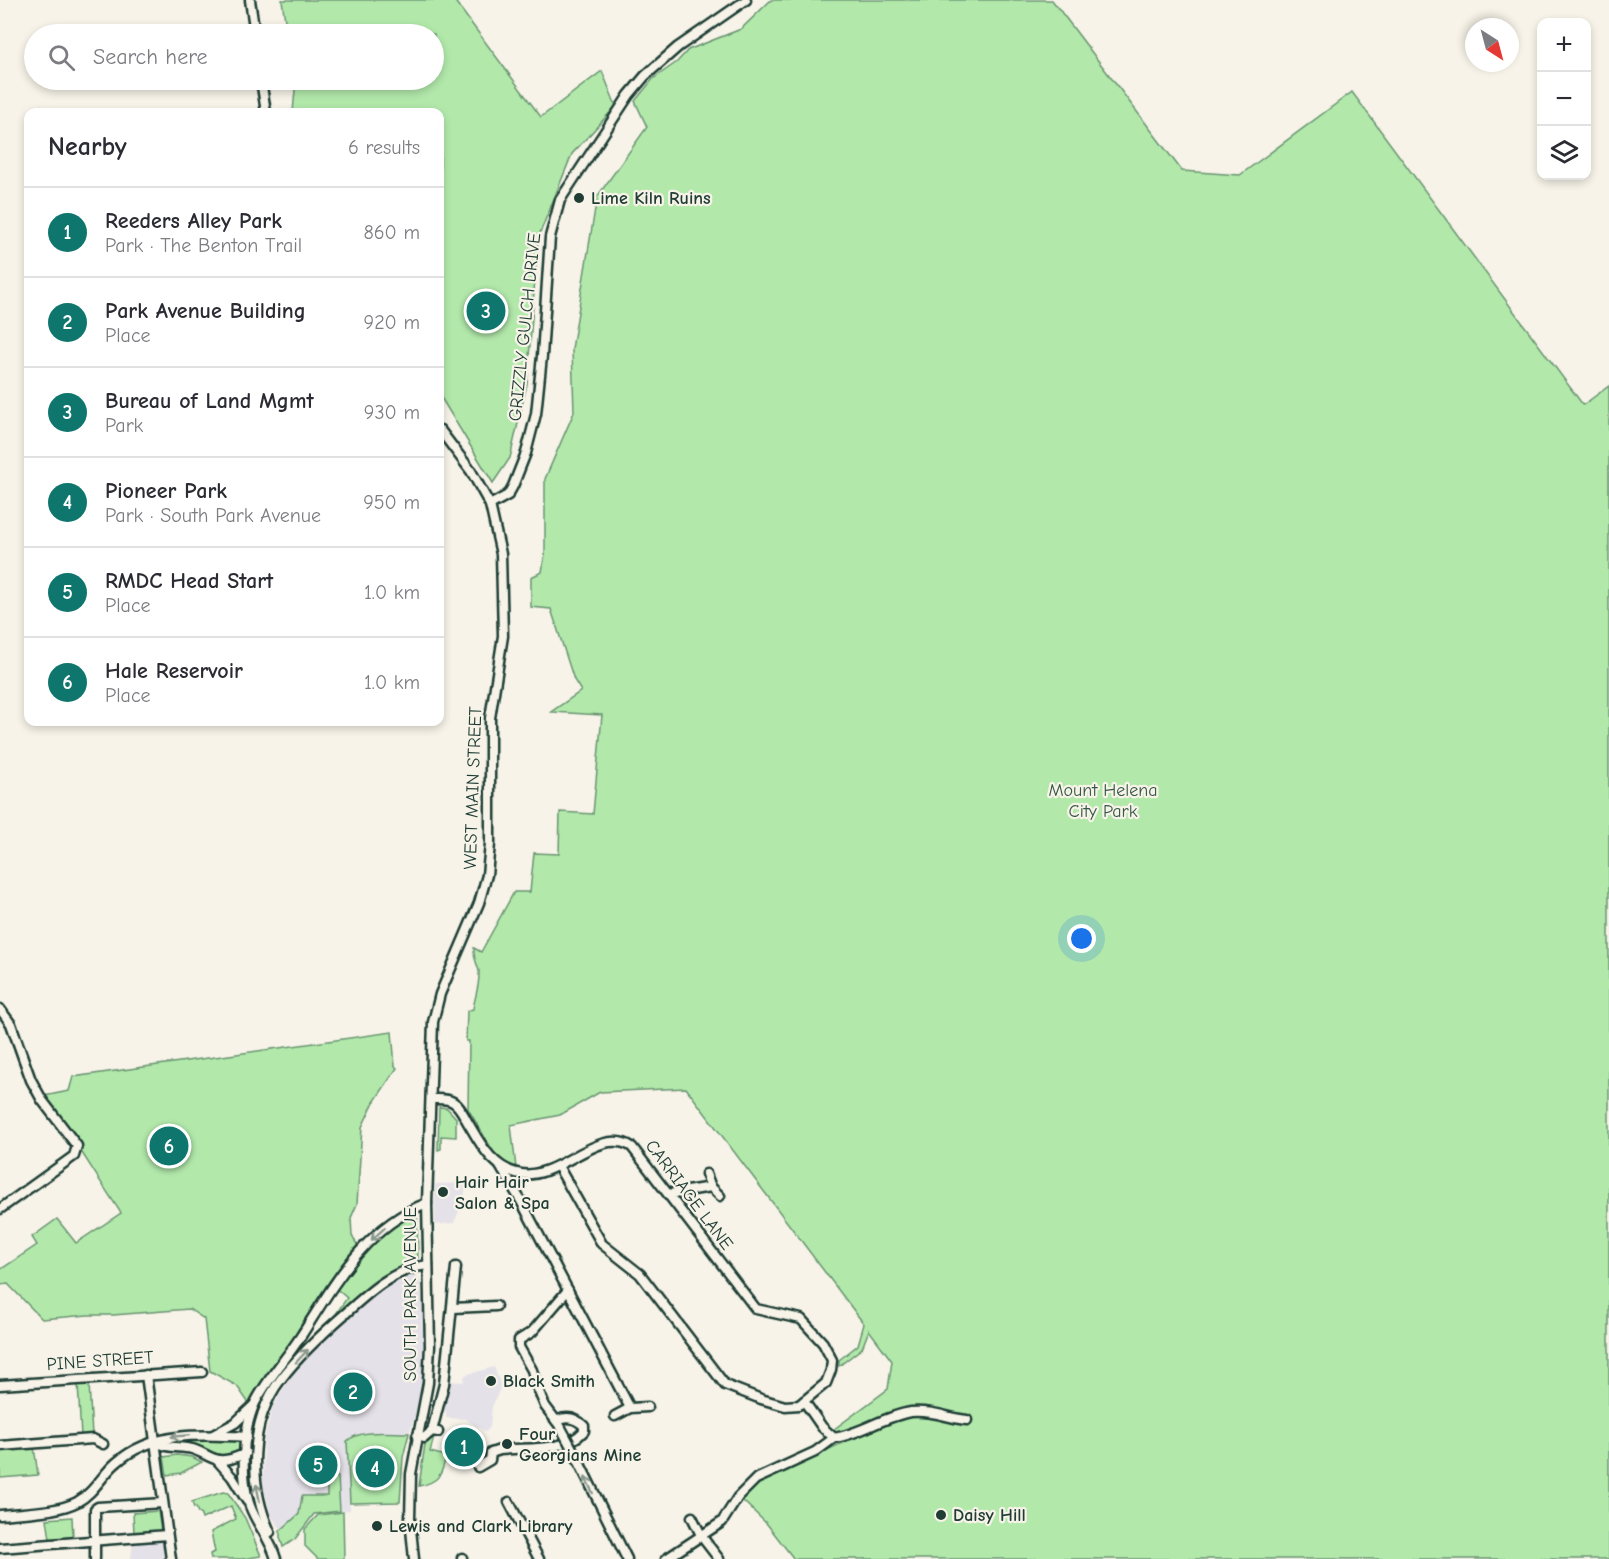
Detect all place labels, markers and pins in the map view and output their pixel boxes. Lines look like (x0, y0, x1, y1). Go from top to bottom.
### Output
place label: Lime Kiln Ruins (591, 188, 711, 209)
marker: Lime Kiln Ruins (572, 191, 586, 205)
pin: 3 (466, 288, 506, 334)
pin: 6 (150, 1124, 188, 1168)
place label: Hair Hair Salon & Spa (455, 1172, 550, 1214)
marker: Hair Hair Salon & Spa (436, 1185, 450, 1199)
pin: 2 (334, 1370, 372, 1414)
place label: Black Smith (503, 1371, 595, 1392)
marker: Black Smith (484, 1374, 498, 1388)
pin: 1 (444, 1424, 484, 1470)
place label: Four Georgians Mine (519, 1424, 641, 1466)
marker: Four Georgians Mine (500, 1437, 514, 1451)
pin: 5 (298, 1442, 338, 1488)
pin: 4 (356, 1446, 394, 1490)
place label: Daisy Hill (953, 1505, 1026, 1526)
marker: Daisy Hill (934, 1508, 948, 1522)
place label: Lewis and Clark Library (389, 1516, 573, 1537)
marker: Lewis and Clark Library (370, 1519, 384, 1533)

